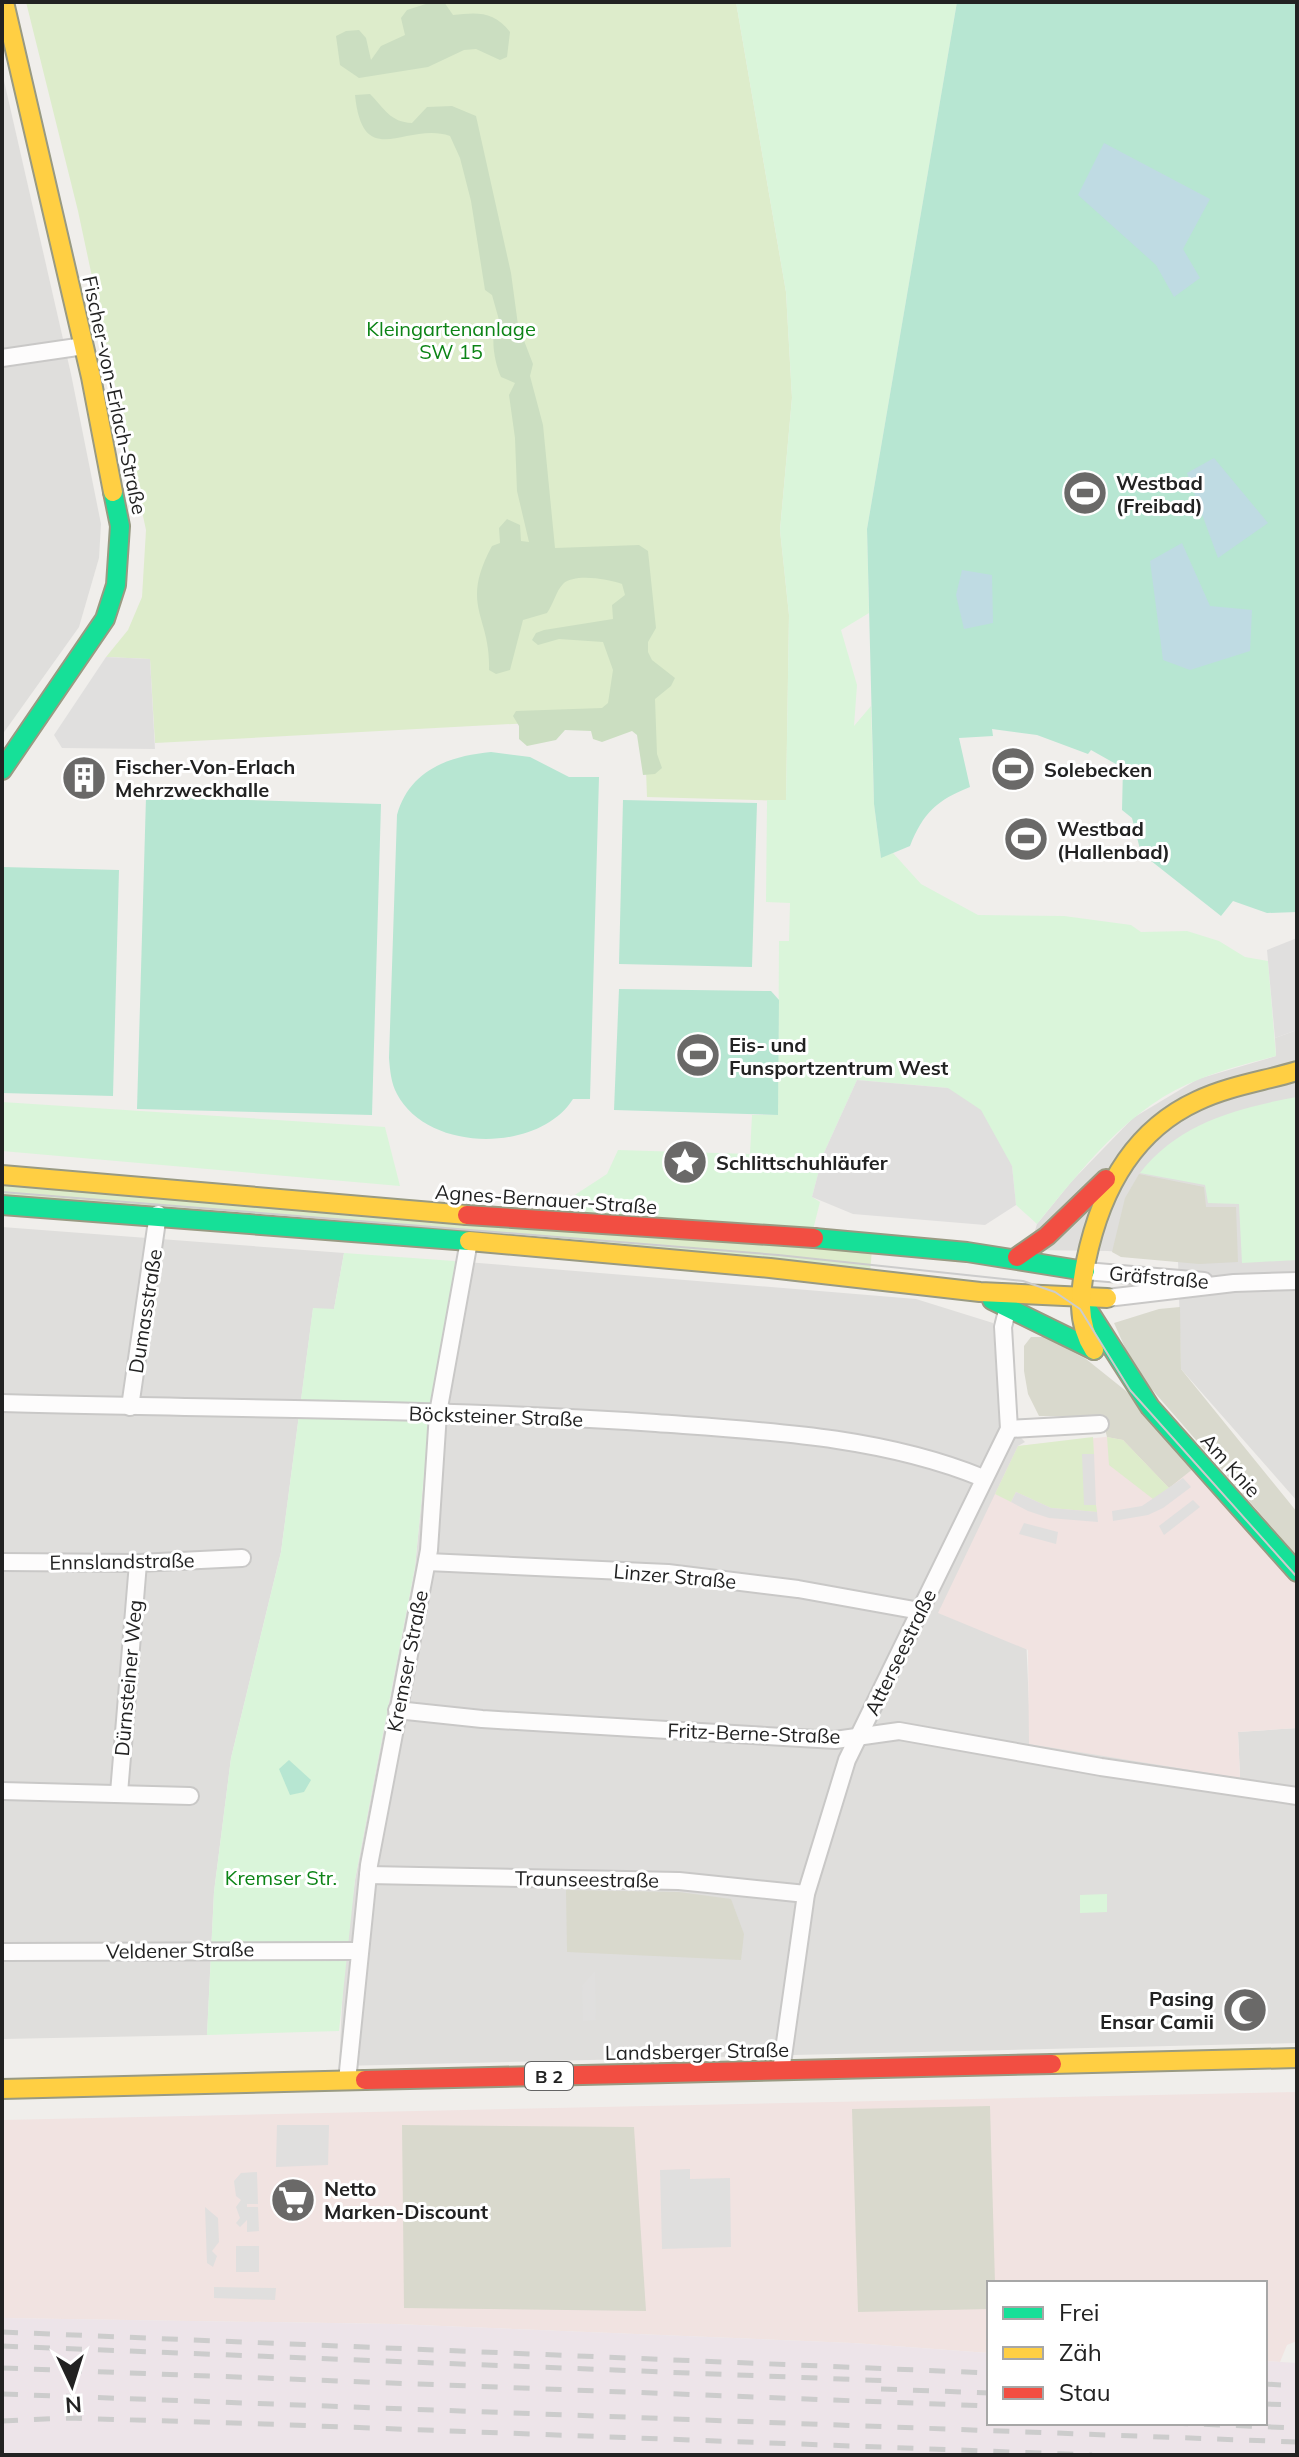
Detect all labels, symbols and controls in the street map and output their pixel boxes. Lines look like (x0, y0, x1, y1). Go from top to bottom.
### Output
street label: Fischer-von-Erlach-Straße (77, 273, 153, 517)
park label: Kleingartenanlage SW 15 (366, 316, 536, 364)
sports icon: Westbad (Freibad) (1061, 469, 1109, 517)
place label: Westbad (Freibad) (1116, 470, 1203, 518)
sports icon: Solebecken (989, 745, 1037, 793)
building icon: Fischer-Von-Erlach Mehrzweckhalle (60, 754, 108, 802)
place label: Fischer-Von-Erlach Mehrzweckhalle (115, 754, 295, 802)
place label: Solebecken (1044, 757, 1152, 782)
sports icon: Westbad (Hallenbad) (1002, 815, 1050, 863)
place label: Westbad (Hallenbad) (1057, 816, 1170, 864)
sports icon: Eis- und Funsportzentrum West (674, 1031, 722, 1079)
place label: Eis- und Funsportzentrum West (729, 1032, 949, 1080)
place icon: Schlittschuhläufer (661, 1138, 709, 1186)
place label: Schlittschuhläufer (716, 1150, 888, 1175)
street label: Agnes-Bernauer-Straße (434, 1179, 658, 1219)
street label: Dumasstraße (123, 1247, 167, 1375)
street label: Gräfstraße (1108, 1260, 1210, 1294)
street label: Böcksteiner Straße (408, 1400, 584, 1432)
street label: Am Knie (1196, 1428, 1266, 1502)
street label: Ennslandstraße (49, 1547, 195, 1575)
street label: Linzer Straße (613, 1558, 737, 1594)
street label: Atterseestraße (859, 1585, 941, 1719)
street label: Kremser Straße (381, 1588, 433, 1734)
street label: Dürnsteiner Weg (109, 1599, 147, 1757)
street label: Fritz-Berne-Straße (667, 1717, 841, 1749)
park label: Kremser Str. (225, 1865, 337, 1890)
street label: Traunseestraße (515, 1865, 659, 1893)
street label: Veldener Straße (106, 1936, 254, 1964)
place label: Pasing Ensar Camii (1100, 1986, 1214, 2034)
mosque icon: Pasing Ensar Camii (1221, 1986, 1269, 2034)
street label: Landsberger Straße (605, 2037, 789, 2065)
road number: B 2 (525, 2062, 573, 2090)
supermarket icon: Netto Marken-Discount (269, 2176, 317, 2224)
place label: Netto Marken-Discount (324, 2176, 488, 2224)
legend (987, 2281, 1267, 2425)
text: Frei (1059, 2297, 1100, 2327)
text: Zäh (1059, 2337, 1102, 2367)
north arrow (32, 2345, 112, 2425)
text: Stau (1059, 2377, 1111, 2407)
text: N (64, 2390, 83, 2419)

